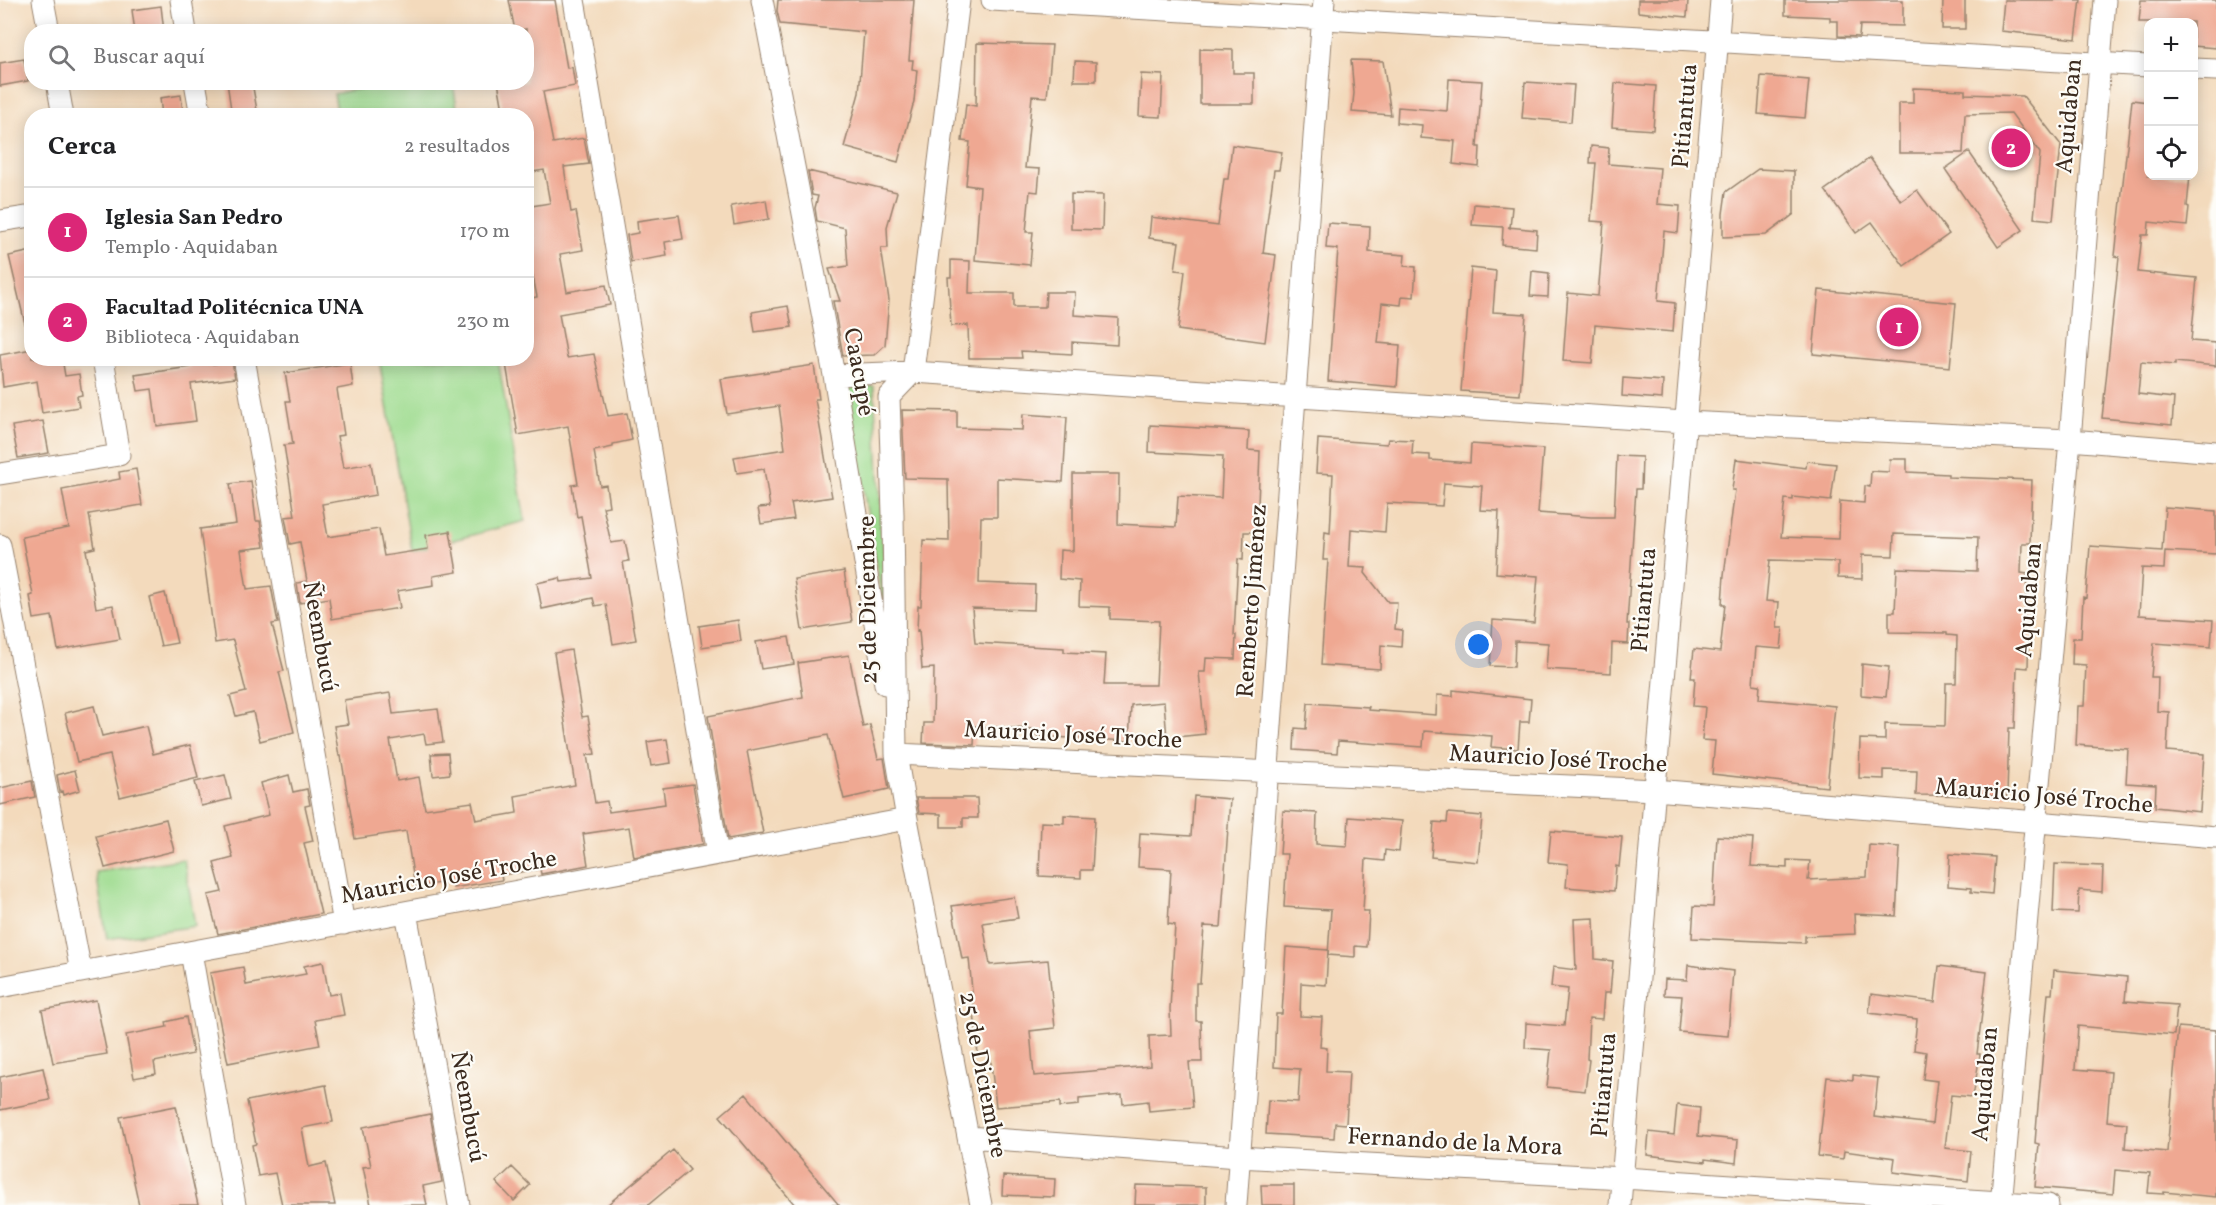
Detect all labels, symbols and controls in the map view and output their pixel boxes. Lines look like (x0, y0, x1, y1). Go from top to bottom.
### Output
map controls (2144, 18, 2198, 180)
button: + (2144, 18, 2198, 72)
search box (24, 24, 534, 90)
icon: search (45, 41, 78, 74)
text: Buscar aquí (93, 42, 205, 73)
street label: Aquidaban (2048, 57, 2092, 175)
street label: Pitiantuta (1664, 62, 1708, 170)
button: − (2144, 72, 2198, 126)
pin: 2 (1992, 126, 2030, 170)
button: locate (2144, 126, 2198, 180)
text: Cerca (48, 129, 117, 165)
text: 2 resultados (404, 133, 510, 161)
text: Iglesia San Pedro (105, 203, 283, 234)
text: 1 (63, 218, 72, 246)
text: 170 m (460, 218, 510, 246)
text: Templo · Aquidaban (105, 234, 278, 262)
text: Facultad Politécnica UNA (105, 293, 364, 324)
pin: 1 (1880, 304, 1918, 350)
text: 2 (62, 308, 73, 336)
text: 230 m (456, 308, 510, 336)
text: Biblioteca · Aquidaban (105, 324, 300, 352)
street label: Caacupé (834, 325, 882, 419)
street label: Remberto Jiménez (1229, 503, 1277, 699)
street label: 25 de Diciembre (851, 515, 887, 685)
street label: Aquidaban (2008, 541, 2052, 659)
street label: Pitiantuta (1623, 546, 1667, 654)
street label: Ñeembucú (292, 579, 346, 695)
your location (1464, 630, 1493, 659)
street label: Mauricio José Troche (963, 713, 1183, 759)
street label: Mauricio José Troche (1448, 737, 1668, 783)
street label: Mauricio José Troche (1934, 771, 2154, 823)
street label: Mauricio José Troche (338, 842, 560, 914)
street label: 25 de Diciembre (949, 989, 1015, 1161)
street label: Aquidaban (1964, 1025, 2008, 1143)
street label: Pitiantuta (1583, 1031, 1627, 1139)
street label: Ñeembucú (440, 1049, 494, 1165)
street label: Fernando de la Mora (1346, 1120, 1564, 1166)

